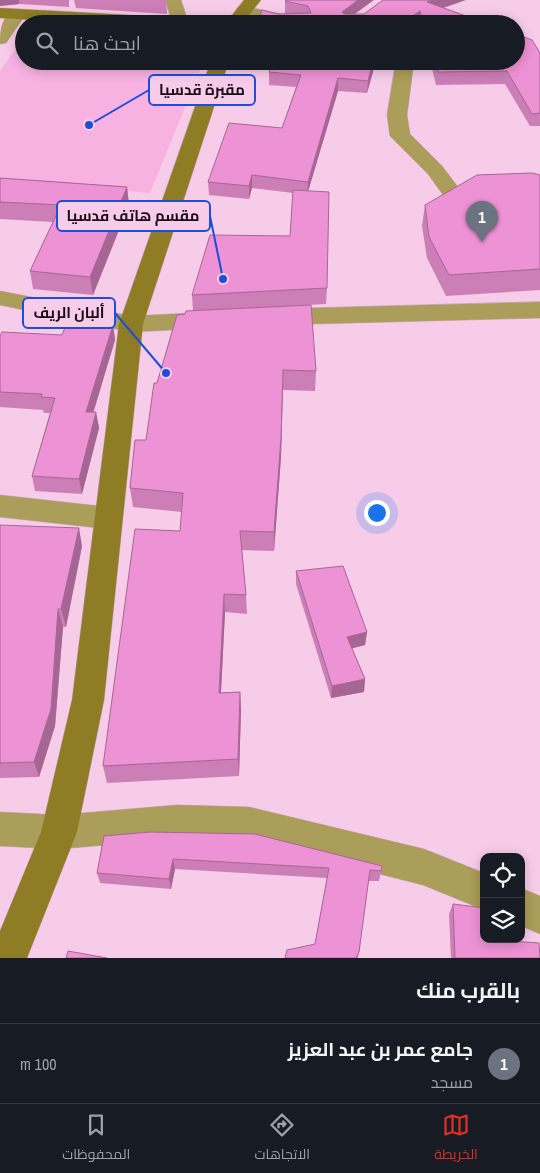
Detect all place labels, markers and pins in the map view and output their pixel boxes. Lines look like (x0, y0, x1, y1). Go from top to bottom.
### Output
callout: مقبرة قدسيا (149, 75, 255, 105)
callout: مقسم هاتف قدسيا (57, 201, 210, 231)
pin: 1 (466, 201, 498, 242)
callout: ألبان الريف (23, 298, 115, 328)

